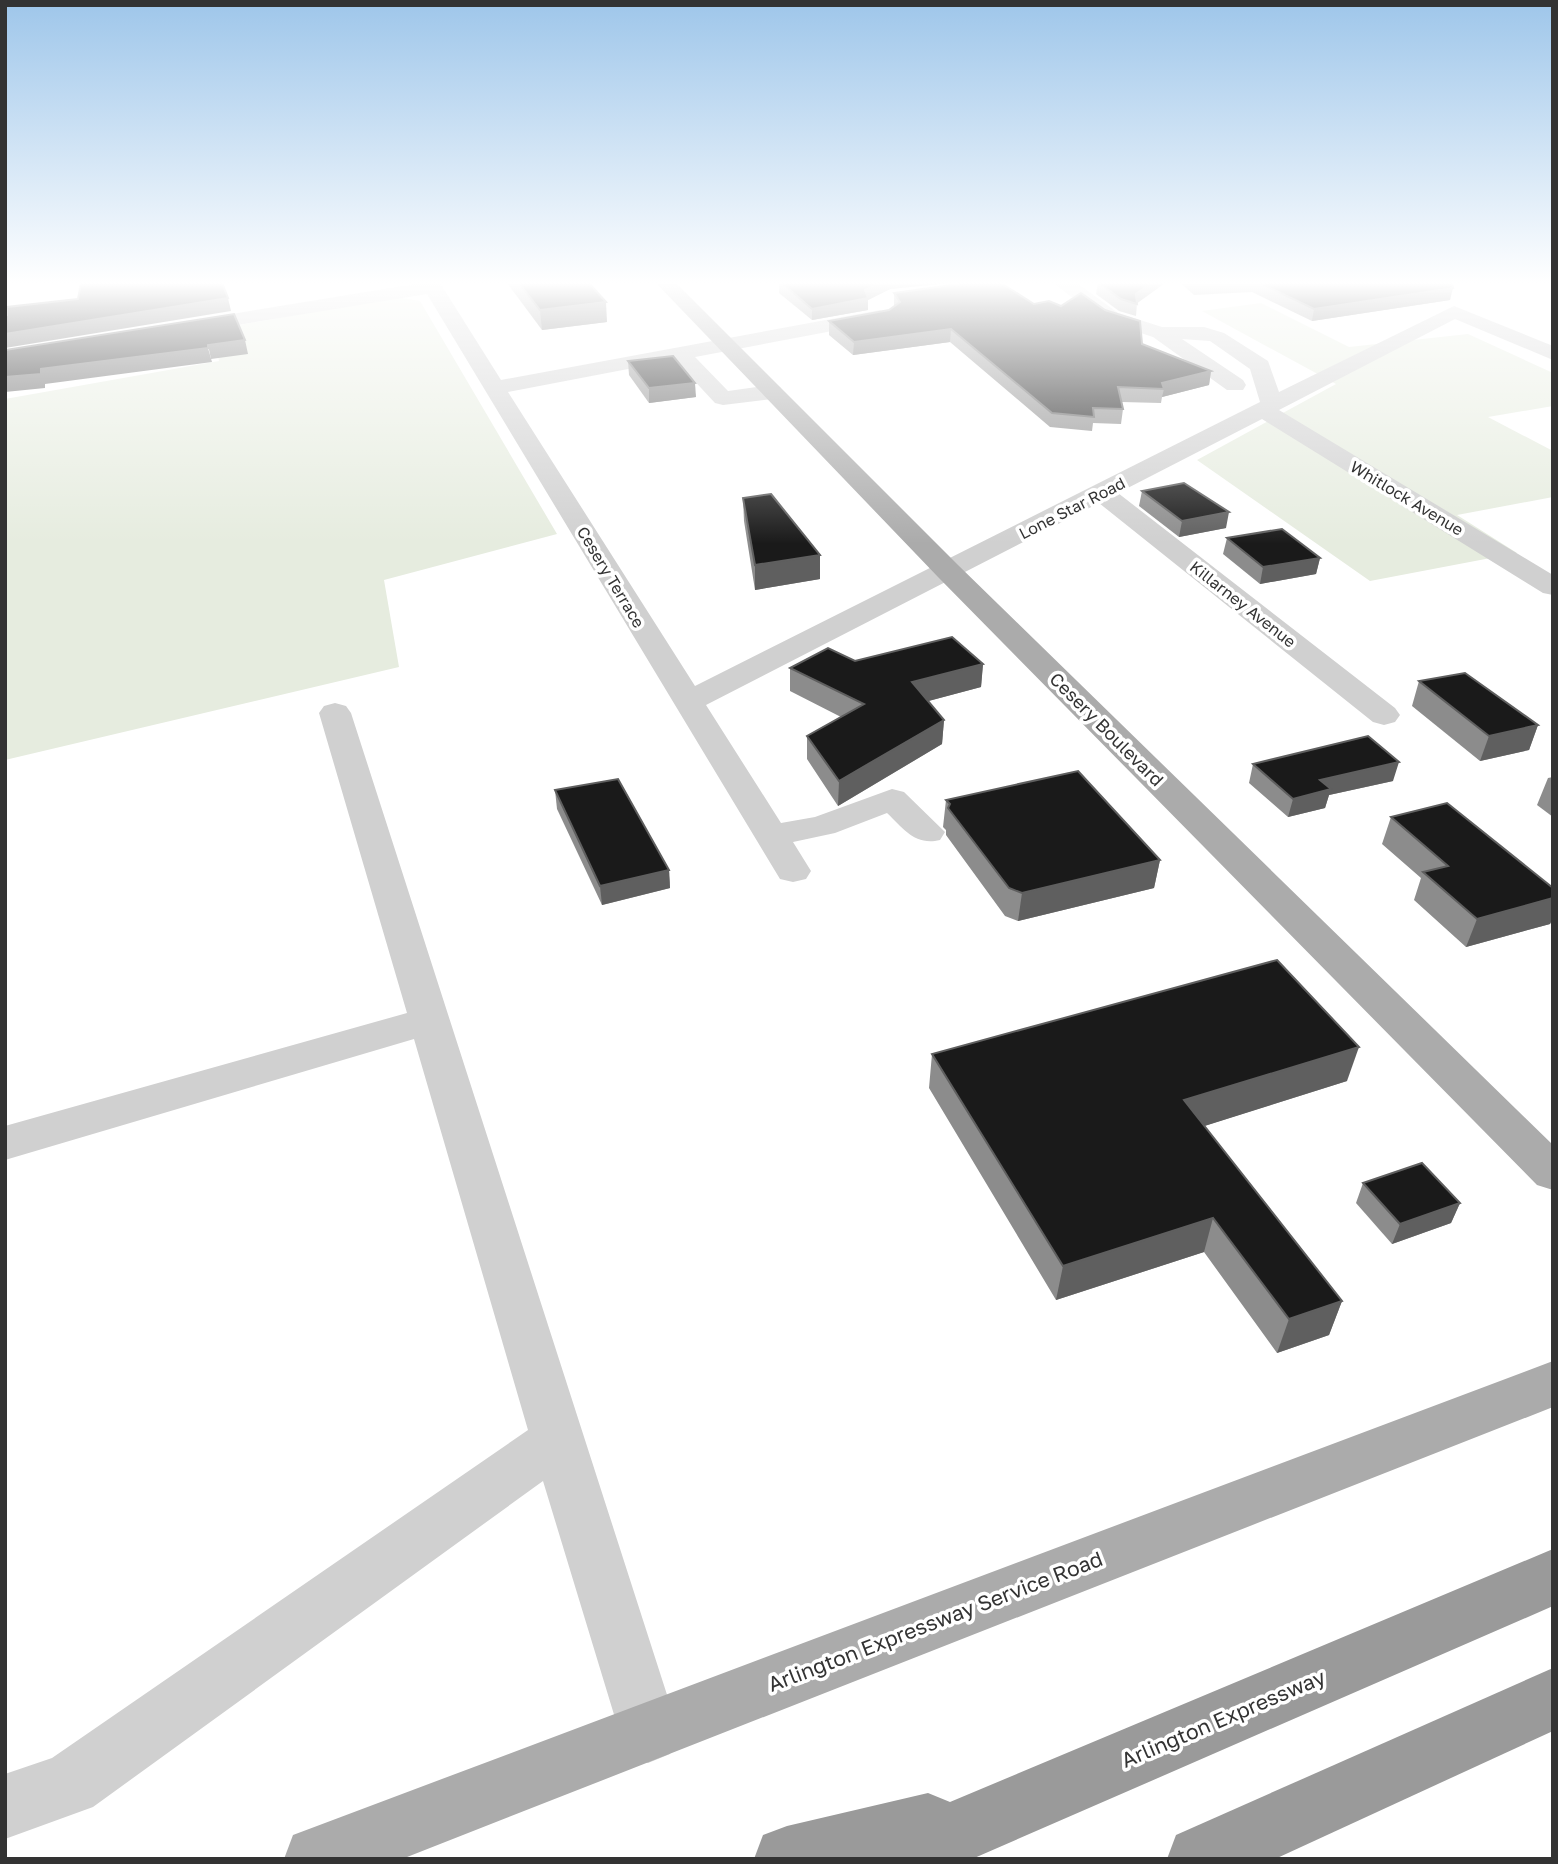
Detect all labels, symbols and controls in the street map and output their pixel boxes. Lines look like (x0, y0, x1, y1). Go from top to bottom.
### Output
street label: Whitlock Avenue (1347, 456, 1467, 540)
street label: Lone Star Road (1016, 473, 1128, 543)
street label: Cesery Terrace (573, 523, 649, 631)
street label: Killarney Avenue (1186, 556, 1300, 652)
street label: Cesery Boulevard (1046, 668, 1168, 790)
street label: Arlington Expressway Service Road (764, 1545, 1106, 1697)
street label: Arlington Expressway (1117, 1663, 1329, 1773)

